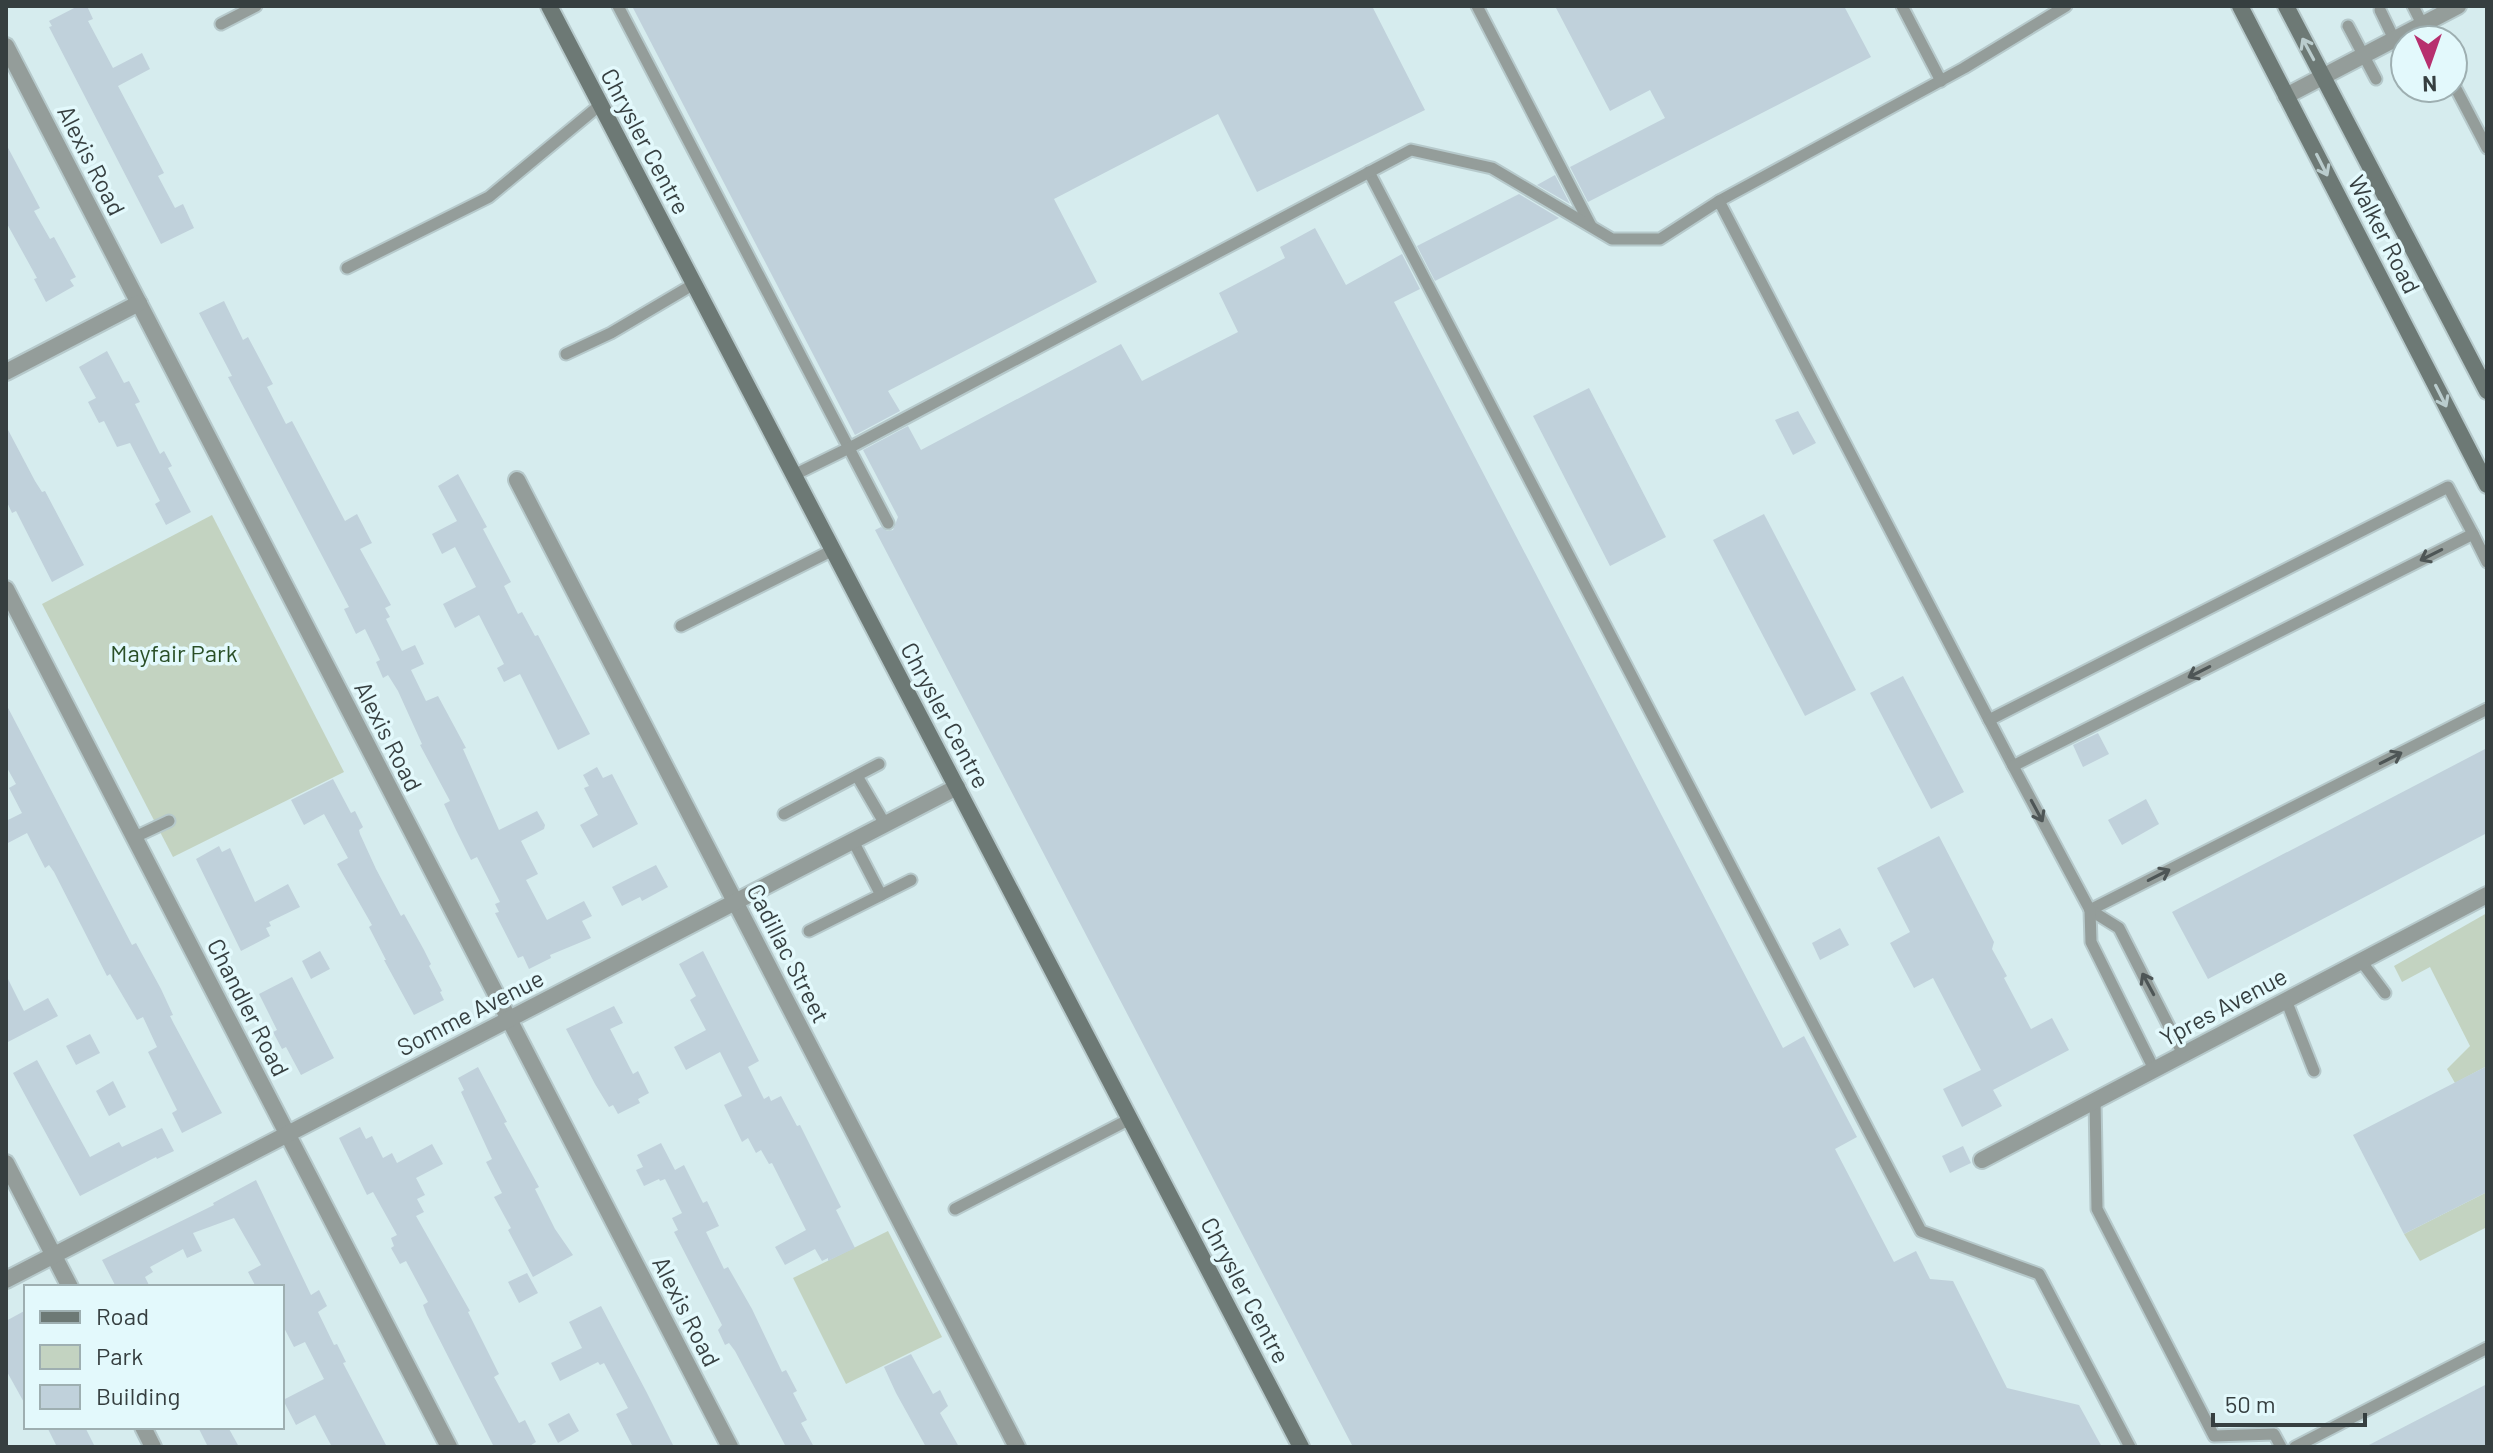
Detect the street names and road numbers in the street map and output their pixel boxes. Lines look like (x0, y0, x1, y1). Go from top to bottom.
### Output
street label: Chrysler Centre (595, 63, 697, 219)
street label: Alexis Road (52, 100, 132, 220)
street label: Walker Road (2343, 170, 2427, 298)
street label: Chrysler Centre (895, 637, 997, 793)
street label: Alexis Road (349, 676, 429, 796)
street label: Cadillac Street (742, 879, 836, 1027)
street label: Chandler Road (202, 933, 296, 1081)
street label: Ypres Avenue (2155, 960, 2291, 1052)
street label: Somme Avenue (392, 963, 548, 1061)
street label: Chrysler Centre (1195, 1212, 1297, 1368)
street label: Alexis Road (647, 1251, 727, 1371)

